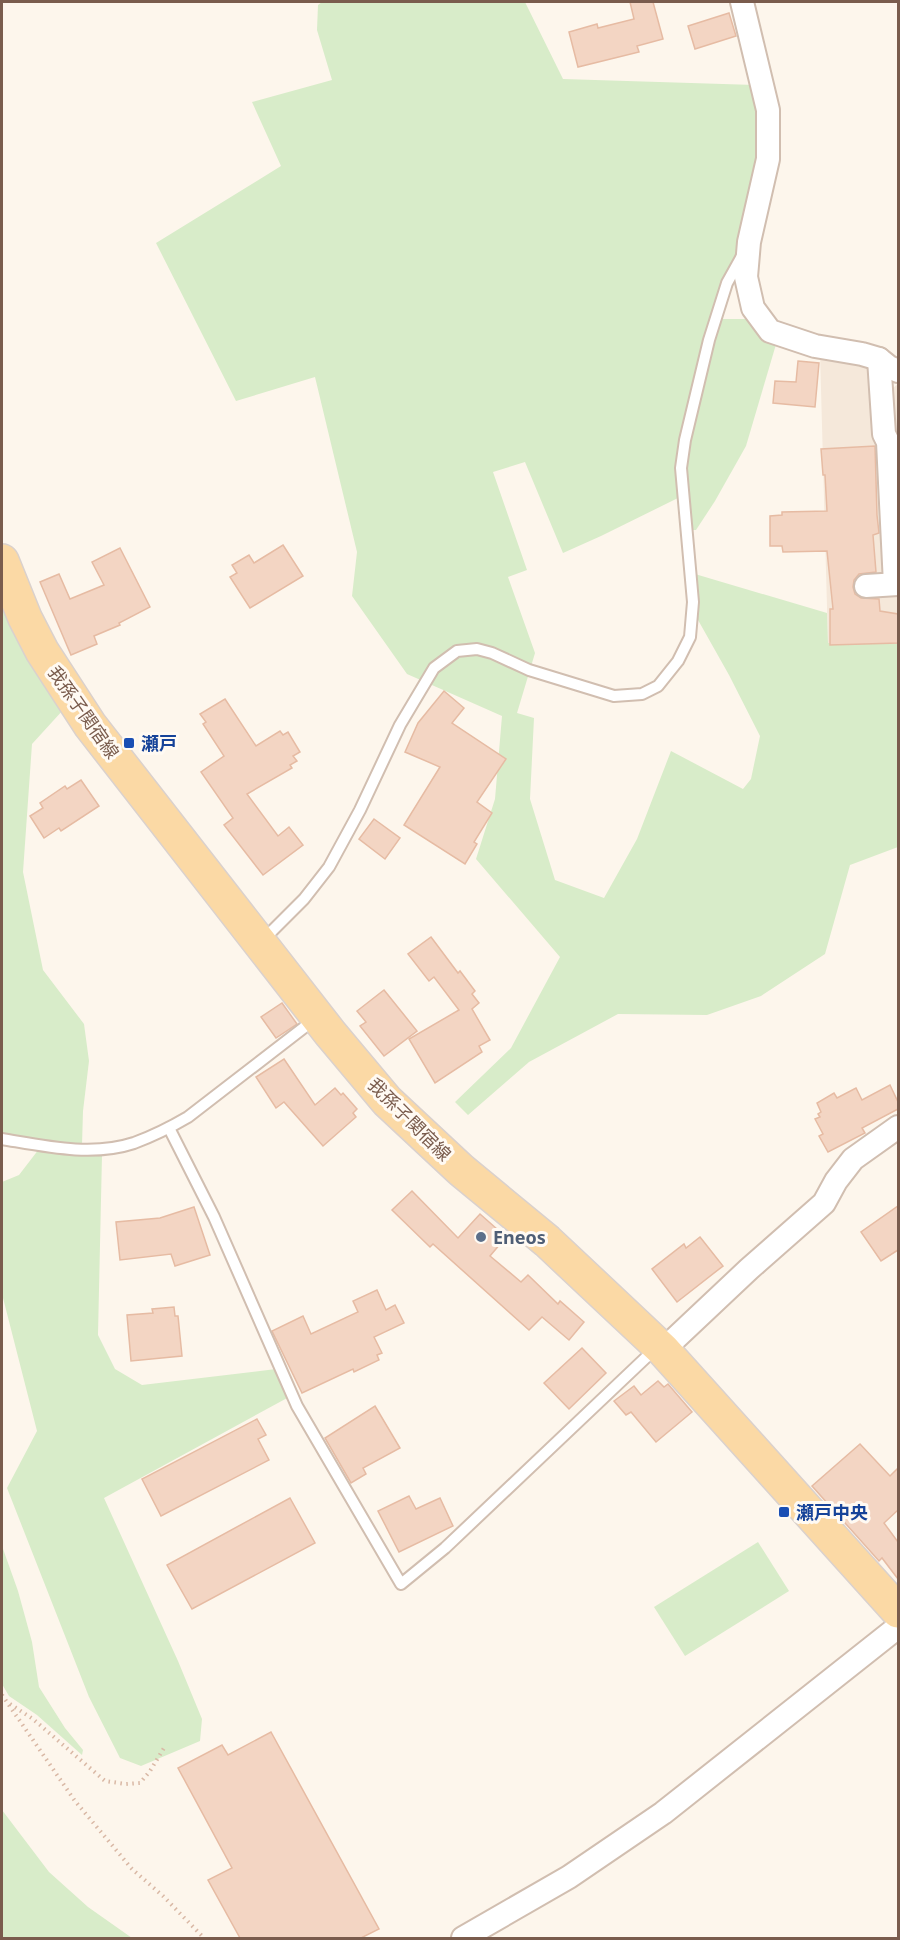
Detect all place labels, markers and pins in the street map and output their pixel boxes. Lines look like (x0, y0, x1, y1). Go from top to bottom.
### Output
place label: 瀬戸 (141, 731, 177, 755)
marker: 瀬戸 (122, 736, 136, 750)
place label: Eneos (493, 1225, 546, 1249)
marker: Eneos (474, 1230, 488, 1244)
place label: 瀬戸中央 (796, 1500, 868, 1524)
marker: 瀬戸中央 (777, 1505, 791, 1519)

